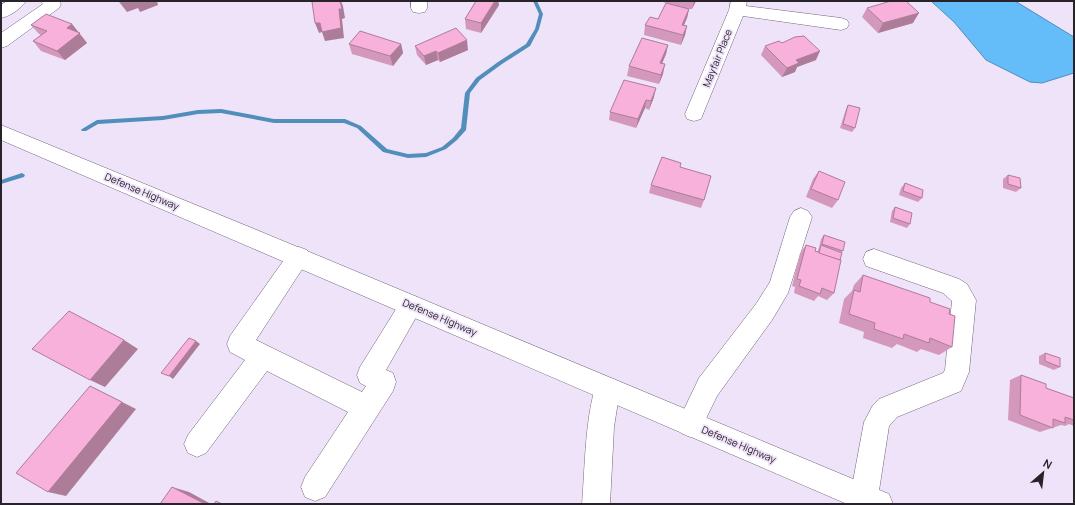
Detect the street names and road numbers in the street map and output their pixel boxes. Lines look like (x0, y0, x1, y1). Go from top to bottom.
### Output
street label: Mayfair Place (699, 27, 735, 89)
street label: Defense Highway (103, 169, 182, 213)
street label: Defense Highway (401, 295, 480, 339)
street label: Defense Highway (700, 422, 779, 466)

